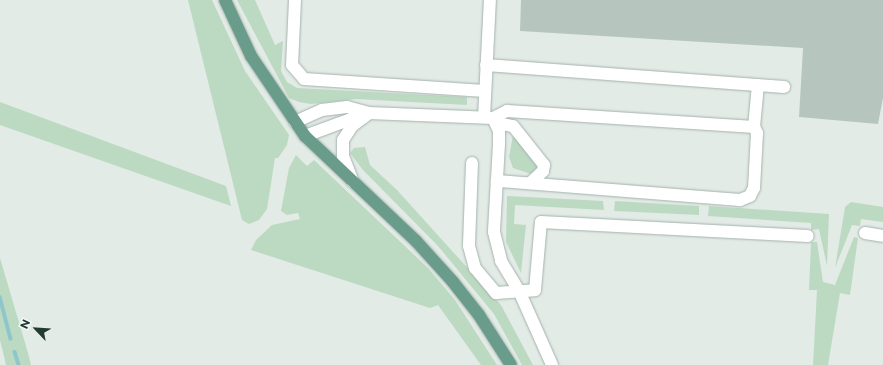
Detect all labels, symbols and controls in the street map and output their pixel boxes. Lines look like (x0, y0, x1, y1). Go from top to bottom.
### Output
north arrow (16, 309, 56, 349)
text: N (17, 317, 33, 331)

